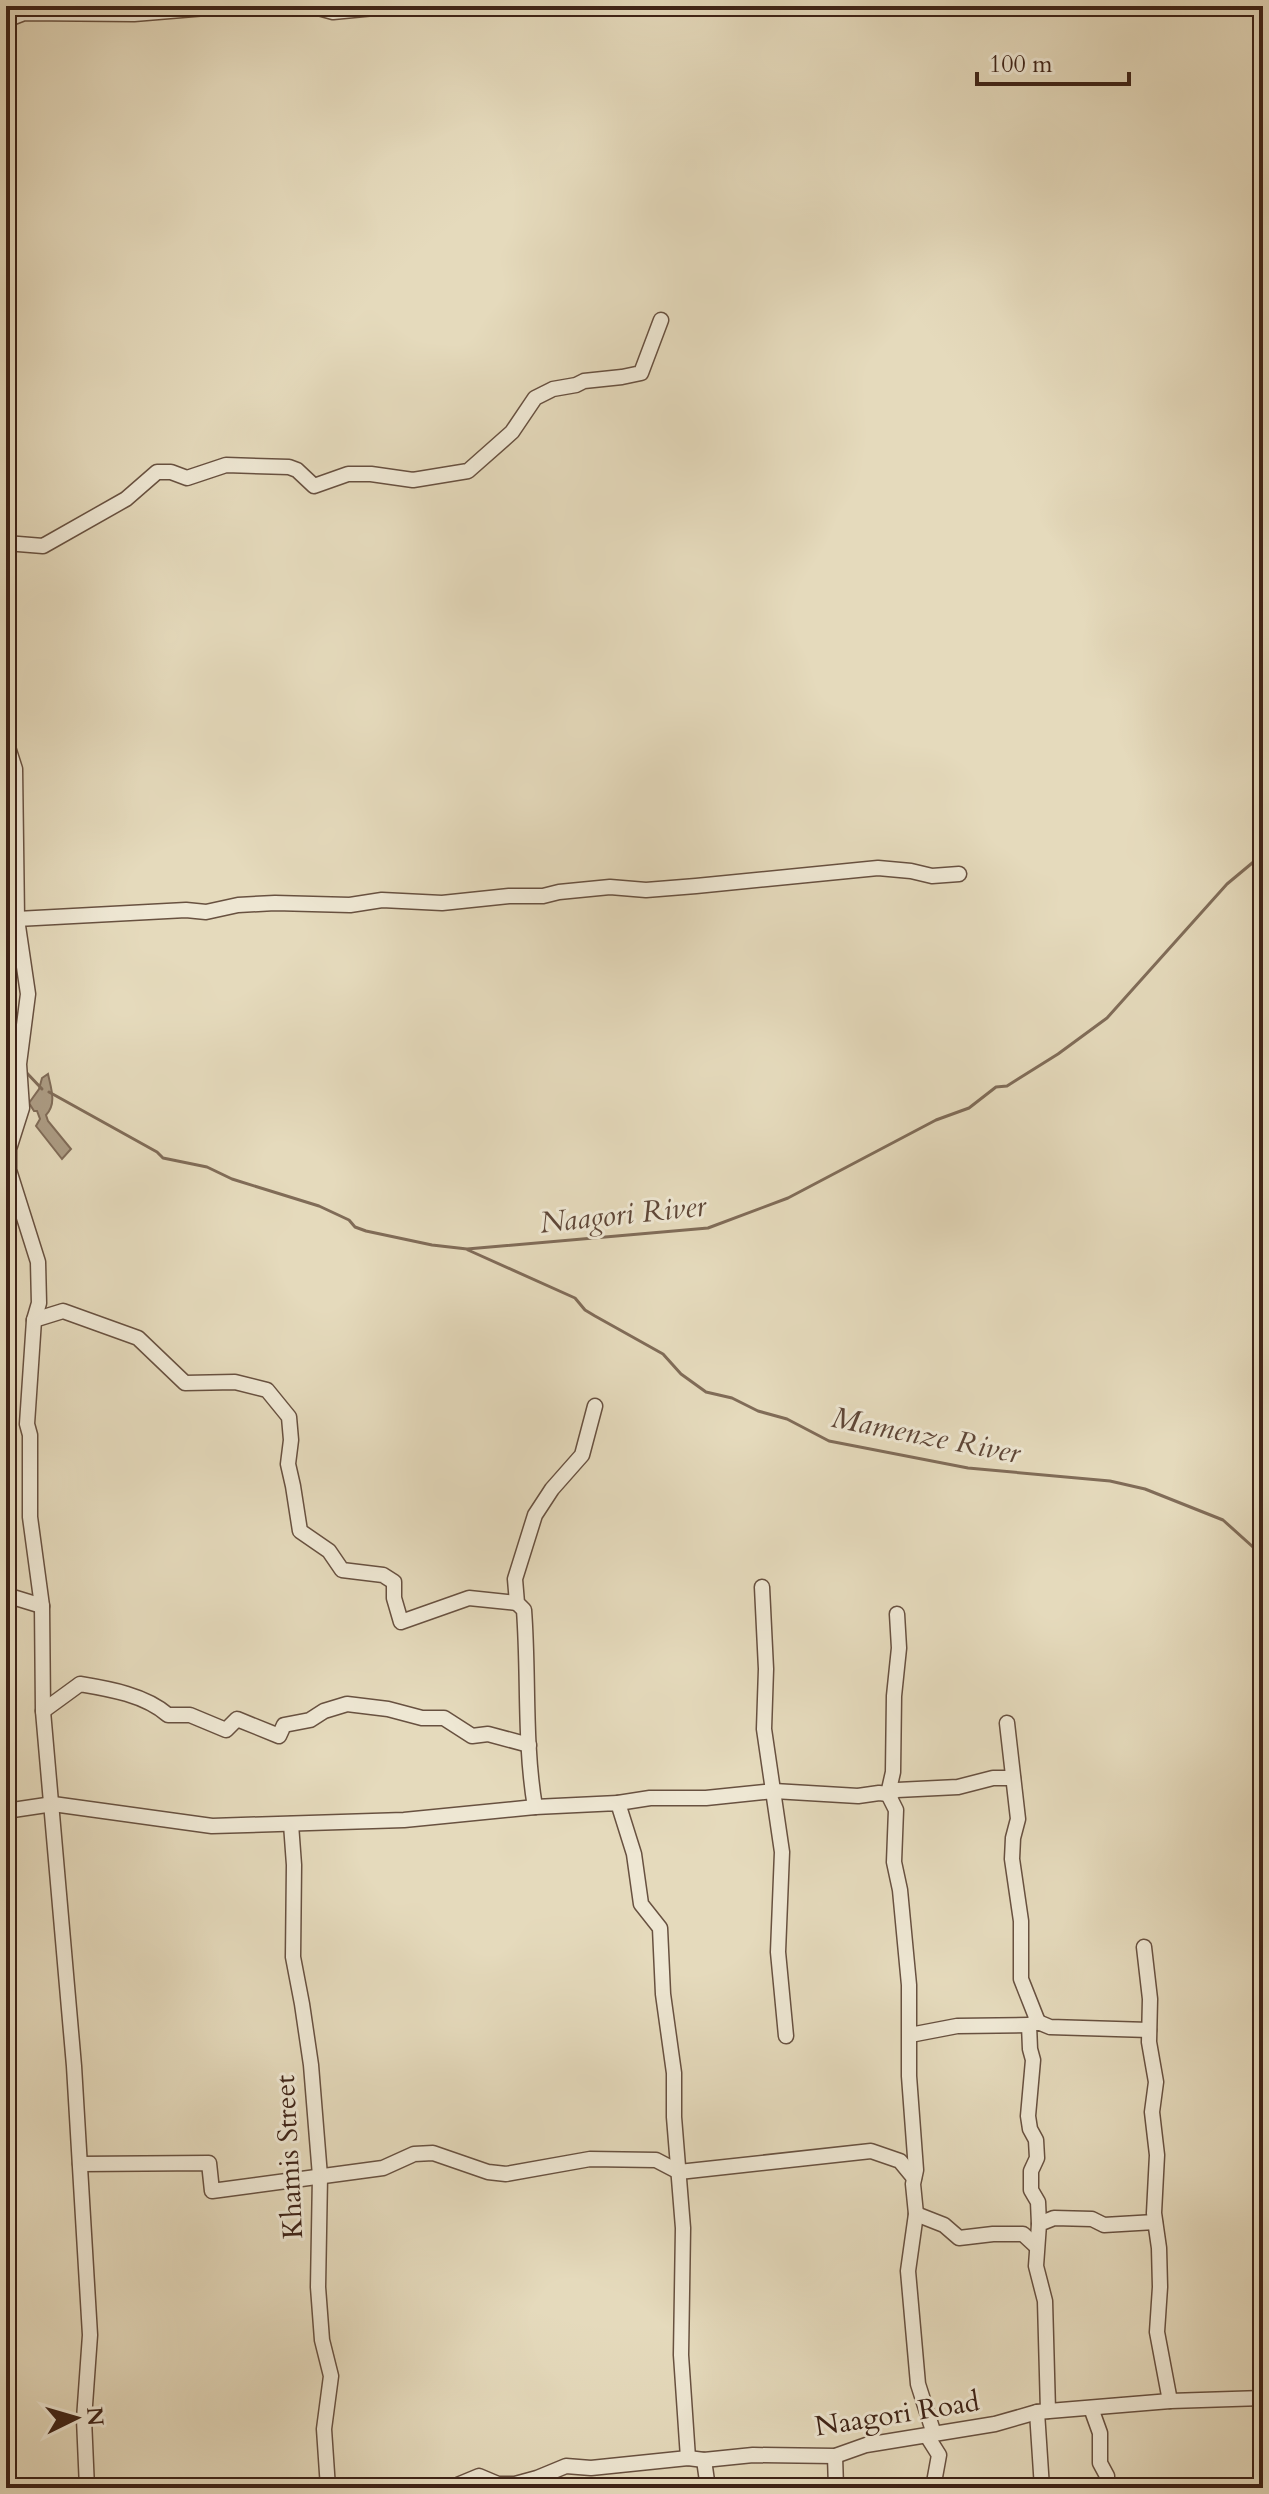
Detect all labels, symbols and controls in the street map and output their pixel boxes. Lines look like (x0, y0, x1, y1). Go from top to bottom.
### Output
scale bar (977, 36, 1129, 86)
text: 100 m (989, 48, 1053, 81)
water label: Naagori River (538, 1185, 709, 1244)
water label: Mamenze River (828, 1397, 1025, 1474)
street label: Khamis Street (266, 2074, 312, 2240)
north arrow (36, 2378, 116, 2458)
street label: Naagori Road (812, 2382, 982, 2446)
text: N (79, 2406, 111, 2427)

